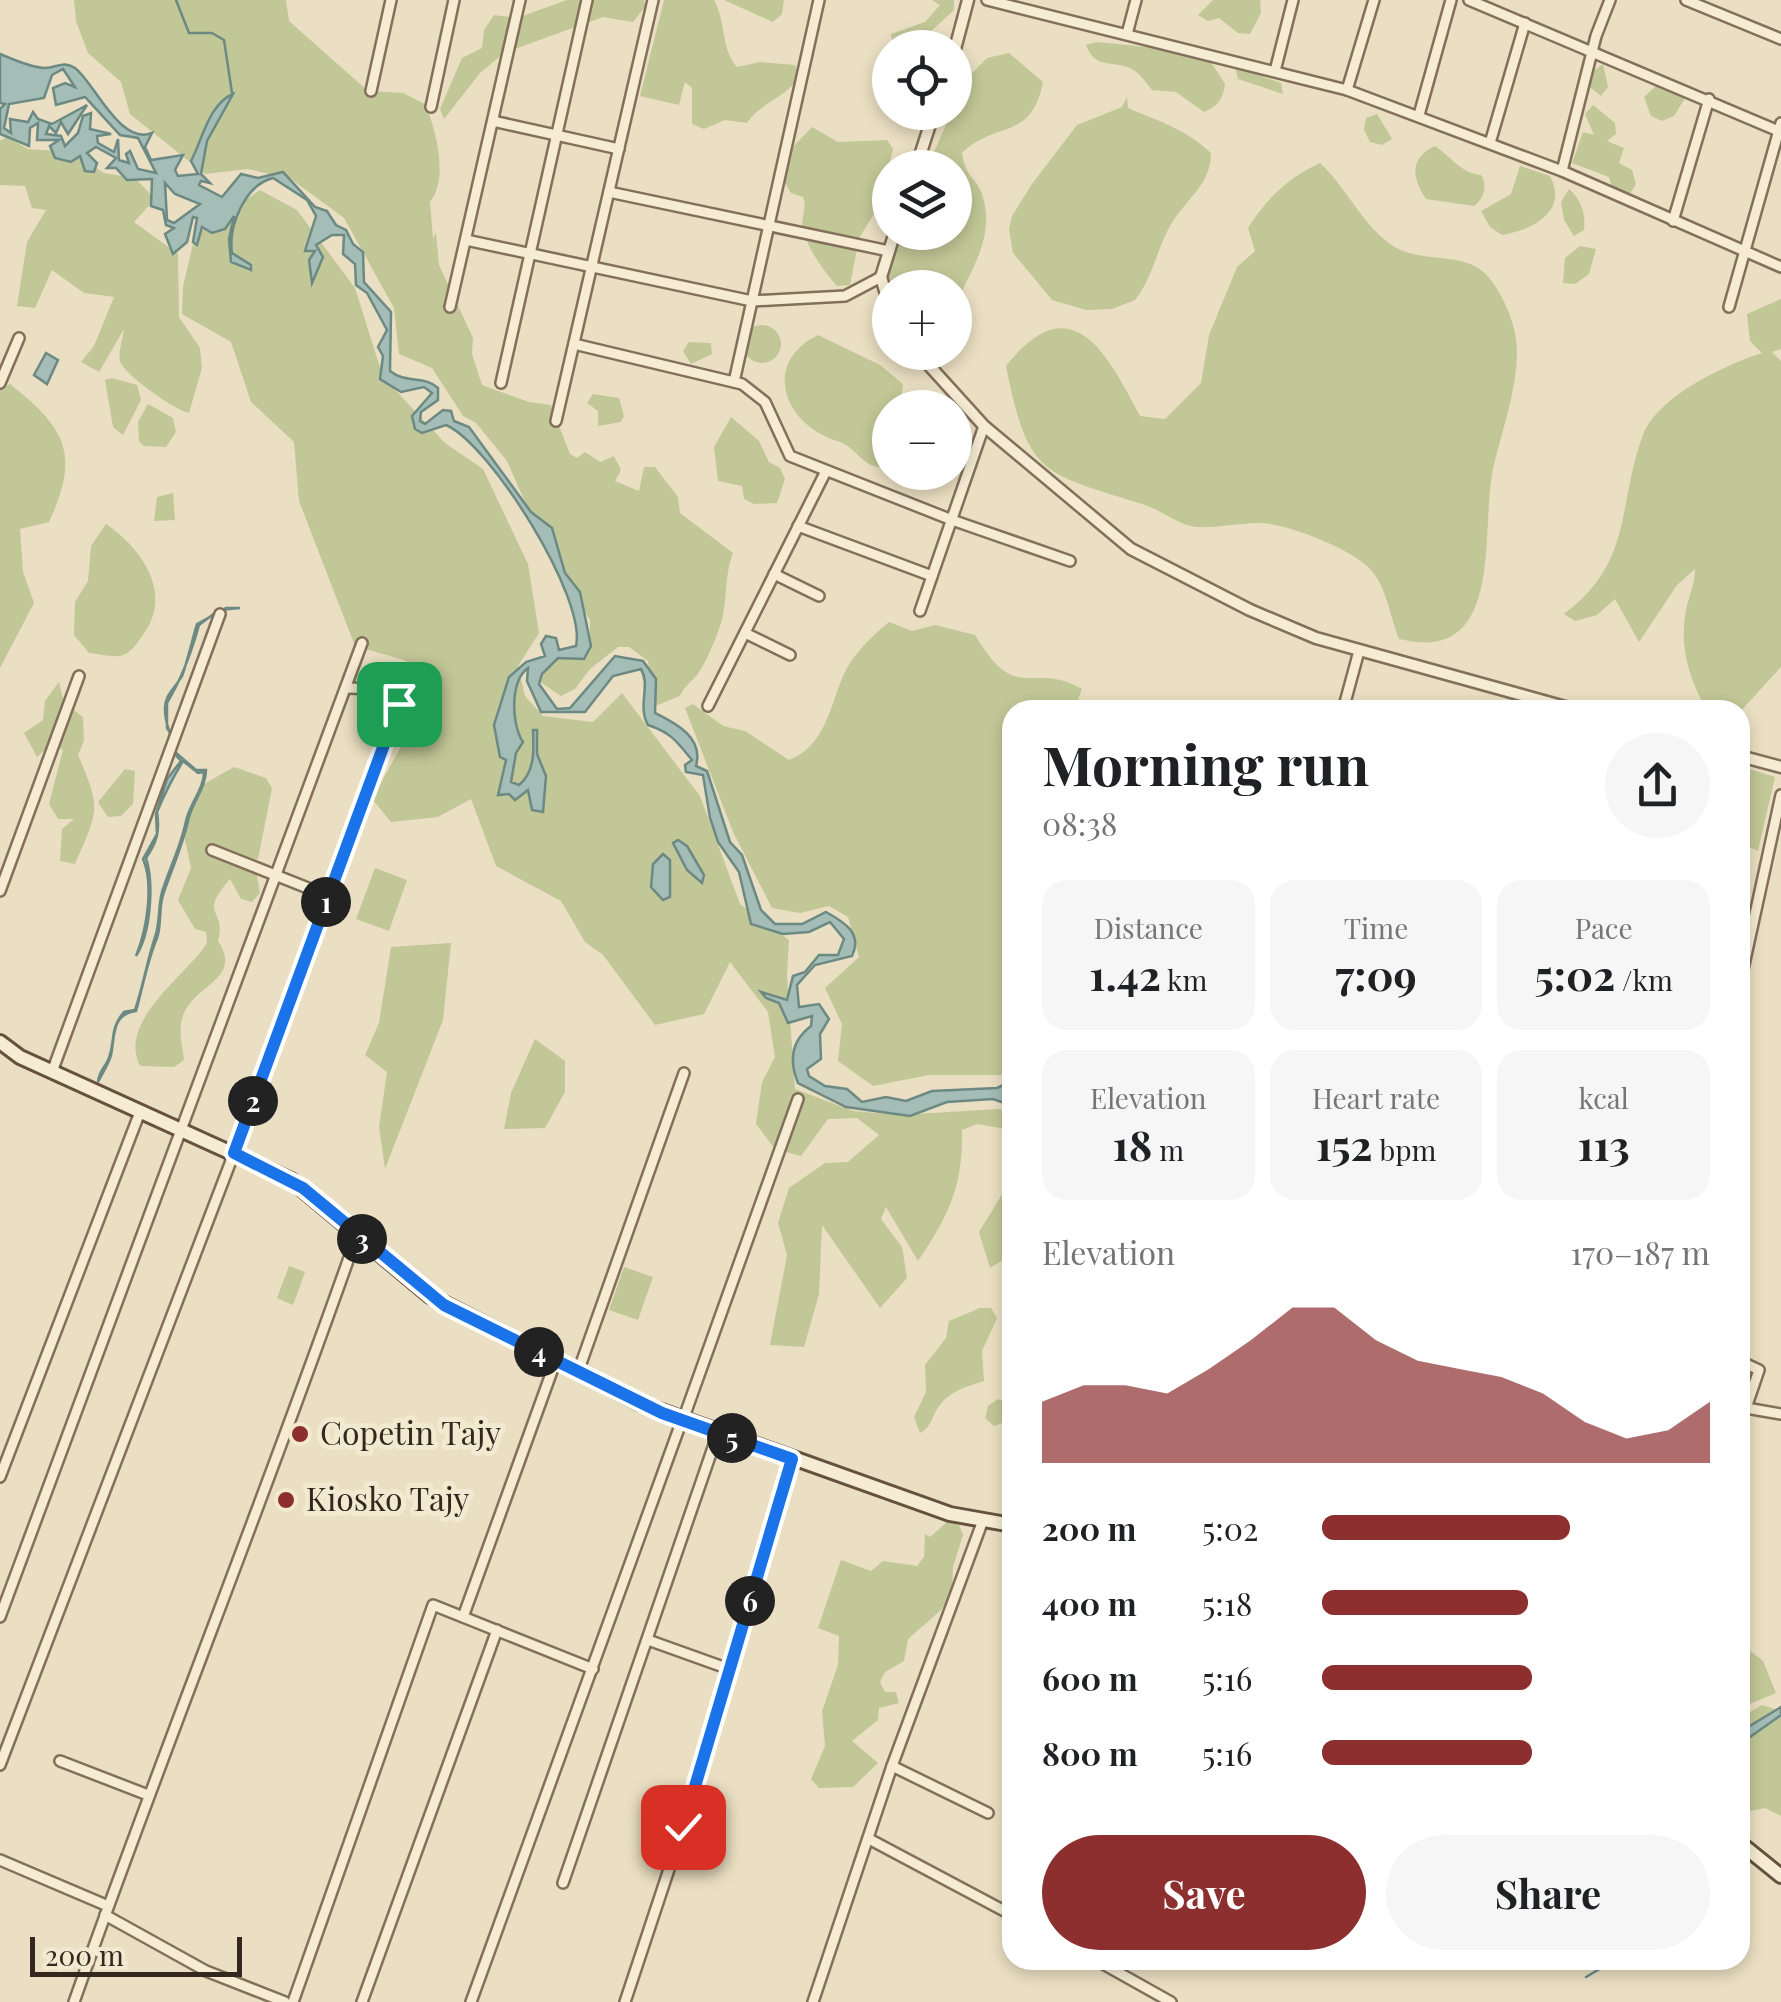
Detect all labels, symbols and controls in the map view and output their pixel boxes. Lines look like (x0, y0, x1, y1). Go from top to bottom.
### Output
map controls (872, 30, 972, 490)
button: locate (872, 30, 972, 130)
button: layers (872, 150, 972, 250)
button: + (872, 270, 972, 370)
button: − (872, 390, 972, 490)
pin (357, 662, 442, 747)
icon: arrive (372, 677, 427, 732)
text: Morning run (1042, 726, 1369, 800)
button: share (1605, 733, 1710, 838)
text: 08:38 (1042, 801, 1117, 844)
pin: 1 (301, 877, 351, 927)
text: 1 (321, 883, 331, 920)
text: Distance (1094, 909, 1203, 946)
text: Time (1344, 909, 1408, 946)
text: Pace (1575, 909, 1633, 946)
text: 1.42 (1089, 946, 1161, 1002)
text: 7:09 (1335, 946, 1417, 1002)
text: 5:02 (1535, 946, 1615, 1002)
text: km (1161, 961, 1207, 998)
text: /km (1615, 961, 1673, 998)
pin: 2 (228, 1076, 278, 1126)
text: Elevation (1090, 1079, 1207, 1116)
text: Heart rate (1312, 1079, 1440, 1116)
text: kcal (1579, 1079, 1629, 1116)
text: 2 (246, 1082, 260, 1119)
text: 18 (1113, 1116, 1152, 1172)
text: 152 (1316, 1116, 1372, 1172)
text: 113 (1577, 1116, 1630, 1172)
text: m (1152, 1131, 1184, 1168)
text: bpm (1372, 1131, 1436, 1168)
pin: 3 (337, 1214, 387, 1264)
text: 3 (355, 1220, 369, 1257)
text: Elevation (1042, 1230, 1175, 1273)
text: 170–187 m (1570, 1230, 1710, 1273)
pin: 4 (514, 1327, 564, 1377)
text: 4 (532, 1333, 546, 1370)
place label: Copetin Tajy (320, 1410, 501, 1453)
pin: 5 (707, 1413, 757, 1463)
text: 5 (726, 1419, 738, 1456)
marker: Copetin Tajy (289, 1423, 311, 1445)
place label: Kiosko Tajy (306, 1476, 470, 1519)
marker: Kiosko Tajy (275, 1489, 297, 1511)
text: 200 m (1042, 1506, 1136, 1549)
text: 5:02 (1202, 1506, 1258, 1549)
pin: 6 (725, 1576, 775, 1626)
text: 400 m (1042, 1581, 1137, 1624)
text: 5:18 (1202, 1581, 1252, 1624)
text: 6 (742, 1582, 758, 1619)
text: 600 m (1042, 1656, 1138, 1699)
text: 5:16 (1202, 1656, 1252, 1699)
text: 800 m (1042, 1731, 1138, 1774)
text: 5:16 (1202, 1731, 1252, 1774)
pin (641, 1785, 726, 1870)
icon: check (656, 1800, 711, 1855)
button: Save (1042, 1835, 1366, 1950)
button: Share (1386, 1835, 1710, 1950)
scale bar (30, 1932, 242, 1976)
text: 200 m (45, 1936, 124, 1973)

